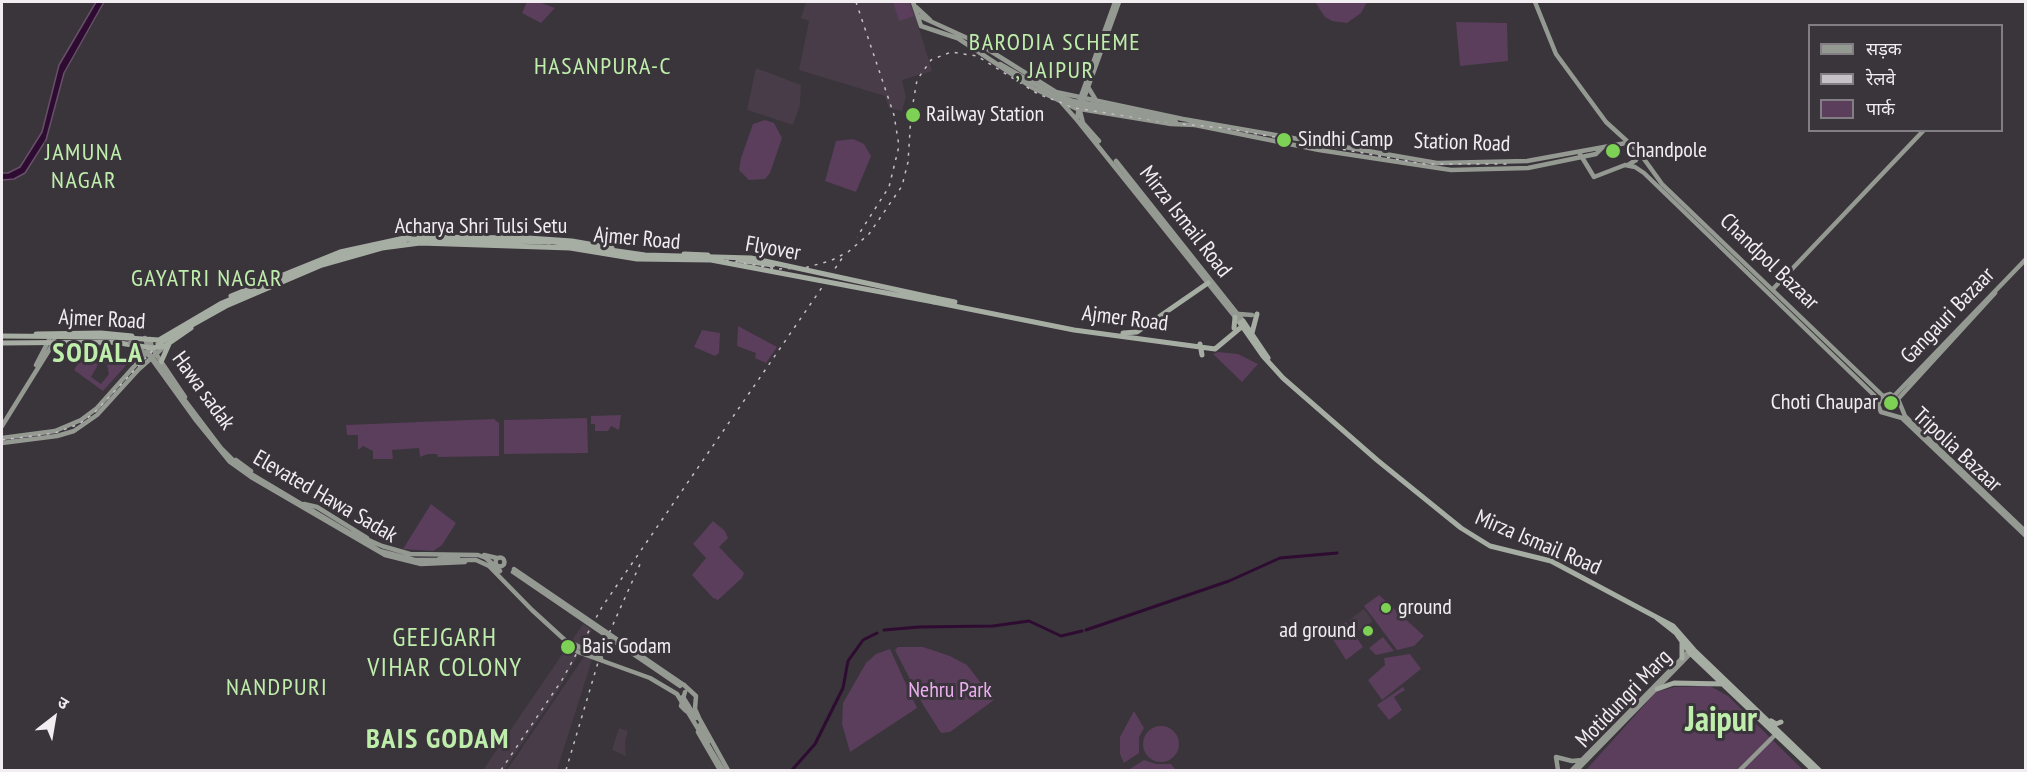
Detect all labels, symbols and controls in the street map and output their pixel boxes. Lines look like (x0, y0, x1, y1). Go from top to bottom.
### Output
legend (1808, 24, 2003, 132)
district label: BARODIA SCHEME , JAIPUR (969, 29, 1141, 85)
text: सड़क (1866, 37, 1902, 60)
district label: HASANPURA-C (534, 53, 672, 81)
text: रेलवे (1866, 67, 1896, 90)
text: पार्क (1866, 97, 1895, 120)
place label: Railway Station (926, 102, 1044, 128)
marker: Railway Station (904, 106, 922, 124)
place label: Sindhi Camp (1298, 127, 1393, 153)
street label: Station Road (1413, 128, 1511, 158)
marker: Sindhi Camp (1275, 131, 1293, 149)
place label: Chandpole (1626, 138, 1707, 164)
district label: JAMUNA NAGAR (45, 139, 123, 195)
marker: Chandpole (1604, 142, 1622, 160)
street label: Mirza Ismail Road (1133, 161, 1237, 283)
street label: Chandpol Bazaar (1714, 208, 1824, 316)
street label: Acharya Shri Tulsi Setu (395, 214, 567, 240)
street label: Ajmer Road (593, 222, 681, 256)
street label: Flyover (743, 231, 803, 267)
street label: Gangauri Bazaar (1896, 262, 2000, 370)
district label: GAYATRI NAGAR (131, 265, 283, 293)
street label: Ajmer Road (1080, 301, 1170, 337)
street label: Ajmer Road (58, 305, 146, 335)
district label: SODALA (52, 337, 144, 371)
street label: Hawa sadak (166, 347, 240, 435)
place label: Choti Chaupar (1771, 390, 1878, 416)
marker: Choti Chaupar (1882, 394, 1900, 412)
street label: Tripolia Bazaar (1907, 402, 2007, 498)
street label: Elevated Hawa Sadak (248, 445, 402, 549)
street label: Mirza Ismail Road (1471, 505, 1605, 581)
place label: ground (1398, 595, 1452, 621)
marker: ground (1379, 601, 1393, 615)
place label: ad ground (1279, 618, 1356, 644)
district label: GEEJGARH VIHAR COLONY (367, 623, 523, 684)
marker: ad ground (1361, 624, 1375, 638)
place label: Bais Godam (582, 634, 671, 660)
marker: Bais Godam (559, 638, 577, 656)
street label: Motidungri Marg (1571, 644, 1677, 754)
district label: NANDPURI (226, 674, 328, 702)
park label: Nehru Park (908, 678, 992, 704)
north arrow (24, 688, 84, 748)
text: उ (54, 692, 72, 714)
district label: Jaipur (1685, 701, 1757, 741)
district label: BAIS GODAM (366, 723, 510, 757)

